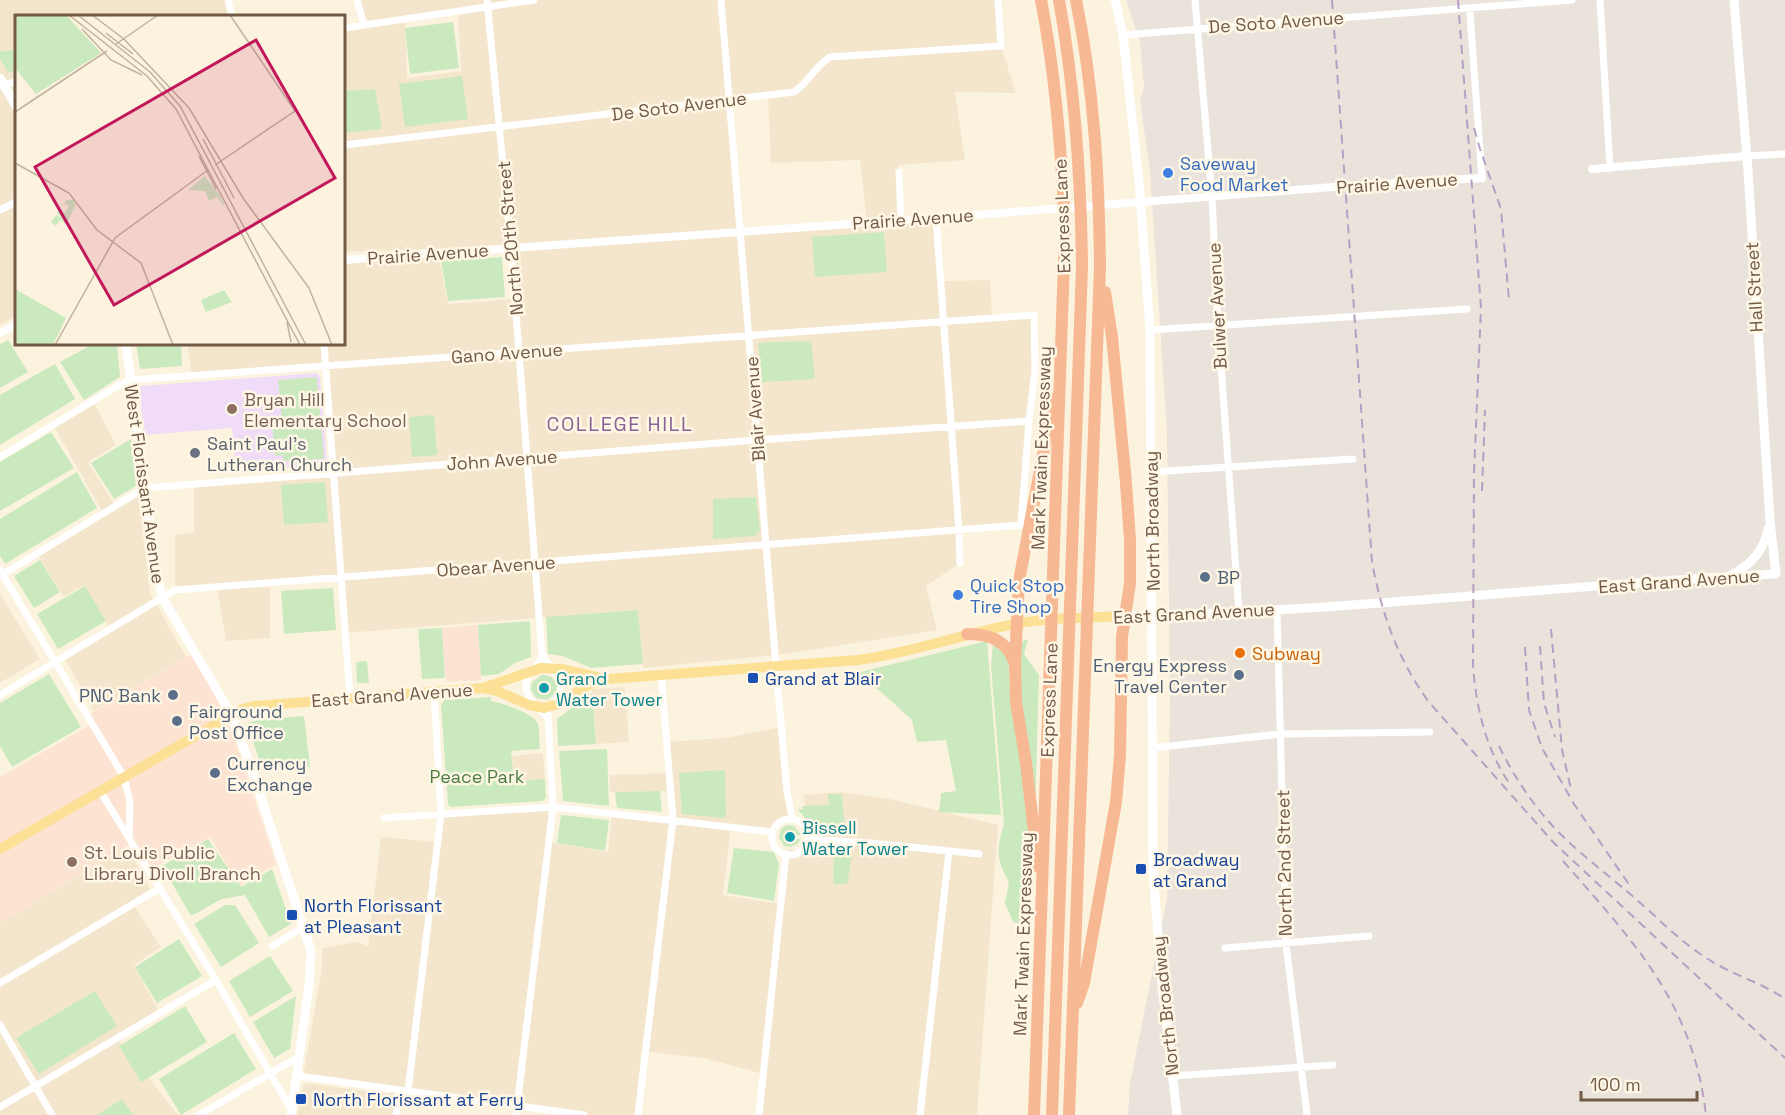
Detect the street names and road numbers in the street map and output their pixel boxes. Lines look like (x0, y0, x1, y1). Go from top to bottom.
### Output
street label: De Soto Avenue (1207, 6, 1345, 38)
street label: De Soto Avenue (610, 86, 748, 126)
street label: Express Lane (1049, 158, 1075, 274)
street label: North 20th Street (492, 160, 528, 316)
street label: Prairie Avenue (1335, 167, 1459, 199)
street label: Prairie Avenue (851, 203, 975, 235)
street label: Prairie Avenue (366, 238, 490, 270)
street label: Hall Street (1740, 241, 1768, 333)
street label: Bulwer Avenue (1202, 242, 1232, 370)
street label: Gano Avenue (450, 338, 564, 368)
street label: Mark Twain Expressway (1026, 346, 1056, 550)
street label: Blair Avenue (740, 355, 770, 463)
street label: West Florissant Avenue (120, 383, 170, 585)
street label: John Avenue (446, 445, 558, 475)
street label: North Broadway (1139, 451, 1165, 591)
street label: Obear Avenue (436, 550, 556, 582)
street label: East Grand Avenue (1597, 564, 1761, 598)
street label: East Grand Avenue (1113, 597, 1275, 629)
street label: Express Lane (1036, 642, 1062, 758)
street label: East Grand Avenue (310, 678, 474, 712)
street label: North 2nd Street (1271, 789, 1297, 937)
street label: Mark Twain Expressway (1008, 832, 1038, 1036)
street label: North Broadway (1146, 935, 1184, 1077)

